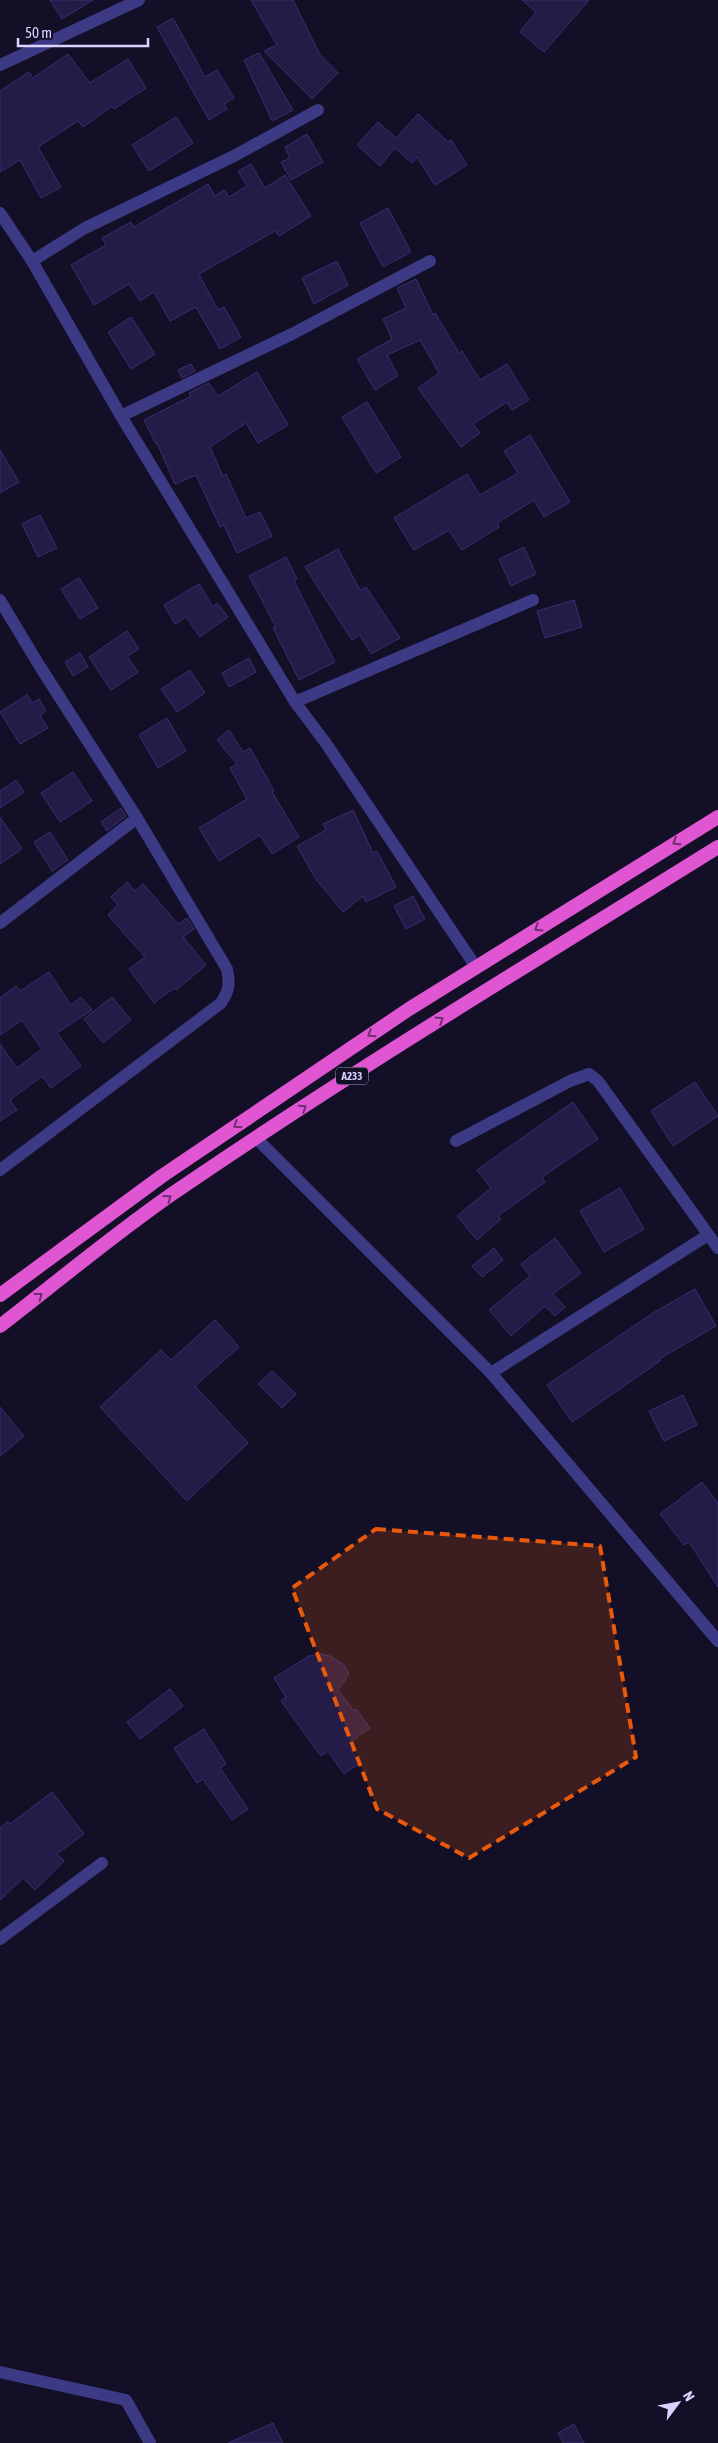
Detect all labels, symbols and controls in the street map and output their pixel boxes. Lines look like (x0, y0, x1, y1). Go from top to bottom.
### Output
scale bar (18, 15, 148, 47)
text: 50 m (25, 24, 52, 41)
one-way arrow (673, 836, 682, 846)
one-way arrow (534, 921, 543, 931)
one-way arrow (434, 1016, 443, 1026)
one-way arrow (368, 1028, 377, 1037)
road number: A233 (336, 1068, 368, 1084)
one-way arrow (298, 1104, 307, 1114)
one-way arrow (233, 1119, 243, 1128)
one-way arrow (162, 1195, 172, 1204)
one-way arrow (33, 1293, 42, 1302)
north arrow (653, 2378, 703, 2428)
text: N (680, 2388, 698, 2404)

